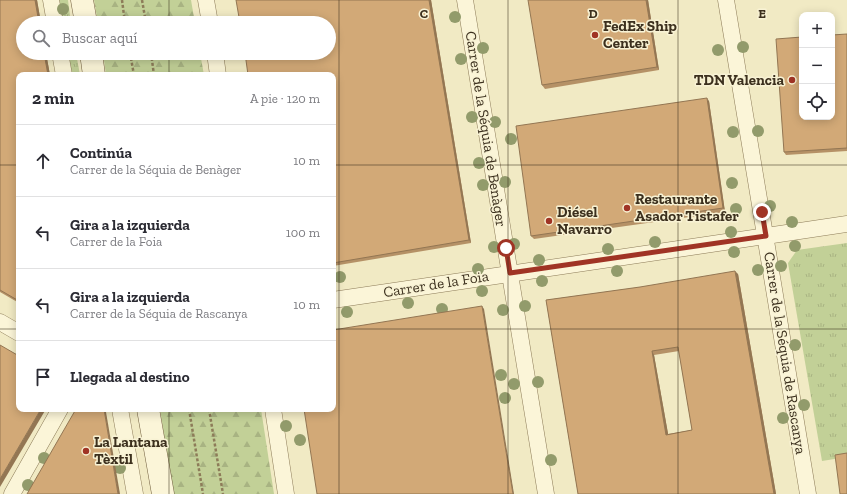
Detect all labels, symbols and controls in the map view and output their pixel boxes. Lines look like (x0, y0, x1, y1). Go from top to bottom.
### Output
text: C (420, 6, 428, 21)
text: D (588, 6, 598, 21)
text: E (758, 6, 766, 21)
map controls (799, 12, 835, 120)
button: + (799, 12, 835, 48)
search box (16, 16, 336, 60)
place label: FedEx Ship Center (603, 17, 677, 52)
icon: search (30, 27, 52, 49)
text: Buscar aquí (62, 29, 138, 47)
street label: Carrer de la Séquia de Benàger (462, 30, 510, 228)
marker: FedEx Ship Center (590, 30, 600, 40)
button: − (799, 48, 835, 84)
place label: TDN Valencia (694, 71, 784, 89)
marker: TDN Valencia (787, 75, 797, 85)
button: locate (799, 84, 835, 120)
text: 2 min (32, 88, 74, 108)
text: A pie · 120 m (250, 91, 320, 106)
text: Continúa (70, 144, 132, 162)
icon: ahead (32, 150, 54, 172)
text: 10 m (293, 153, 320, 168)
text: Carrer de la Séquia de Benàger (70, 162, 242, 177)
place label: Restaurante Asador Tistafer (635, 190, 739, 225)
place label: Diésel Navarro (557, 203, 612, 238)
marker: Restaurante Asador Tistafer (622, 203, 632, 213)
route end (753, 203, 771, 221)
text: Gira a la izquierda (70, 216, 190, 234)
marker: Diésel Navarro (544, 216, 554, 226)
icon: left (32, 222, 54, 244)
text: 100 m (286, 225, 320, 240)
text: Carrer de la Foia (70, 234, 162, 249)
route start (497, 239, 515, 257)
street label: Carrer de la Séquia de Rascanya (760, 250, 810, 456)
street label: Carrer de la Foia (382, 267, 490, 301)
text: Gira a la izquierda (70, 288, 190, 306)
icon: left (32, 294, 54, 316)
text: 10 m (293, 297, 320, 312)
text: Carrer de la Séquia de Rascanya (70, 306, 248, 321)
icon: arrive (32, 366, 54, 388)
text: Llegada al destino (70, 368, 190, 386)
place label: La Lantana Tèxtil (94, 433, 168, 468)
marker: La Lantana Tèxtil (81, 446, 91, 456)

